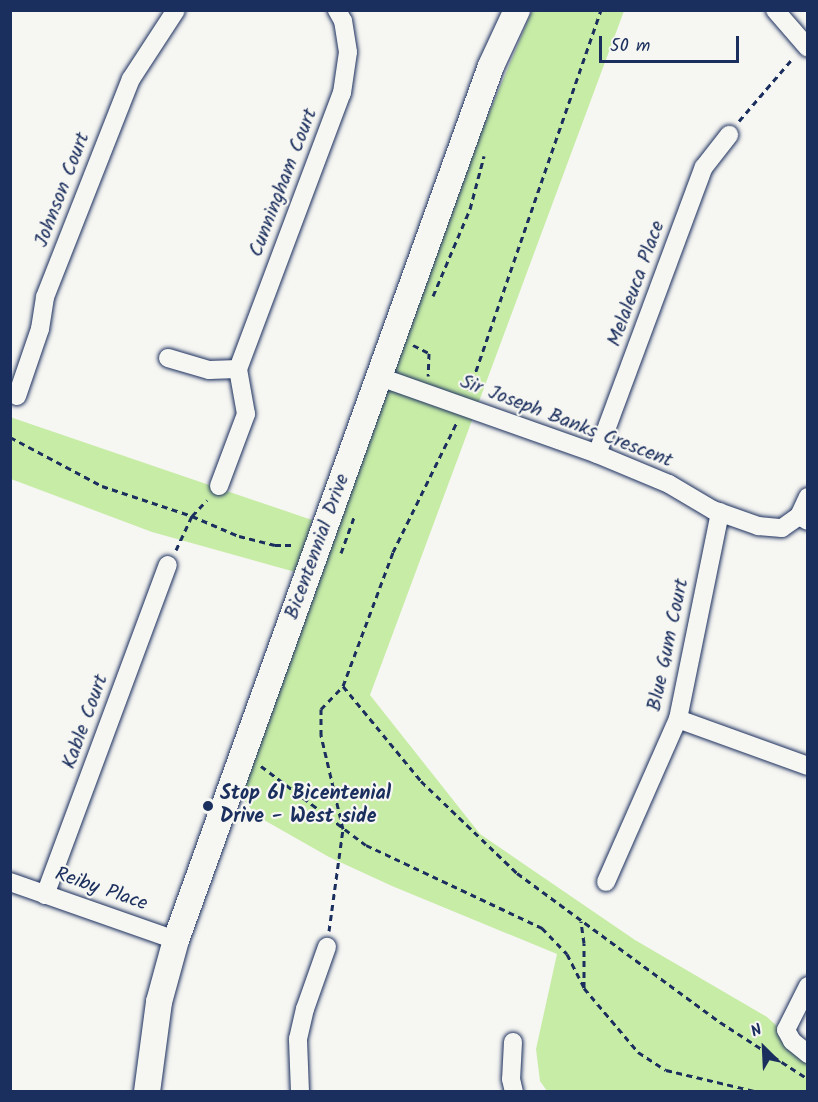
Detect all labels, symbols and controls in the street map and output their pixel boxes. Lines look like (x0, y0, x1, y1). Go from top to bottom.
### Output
scale bar (602, 24, 742, 62)
text: 50 m (610, 32, 650, 61)
street label: Cunningham Court (245, 105, 323, 261)
street label: Johnson Court (30, 129, 96, 251)
street label: Melaleuca Place (603, 218, 671, 350)
street label: Sir Joseph Banks Crescent (456, 370, 676, 474)
street label: Bicentennial Drive (281, 471, 355, 623)
street label: Blue Gum Court (643, 576, 695, 714)
street label: Kable Court (58, 672, 114, 772)
place label: Stop 61 Bicentenial Drive - West side (220, 783, 391, 830)
marker: Stop 61 Bicentenial Drive - West side (201, 799, 215, 813)
street label: Reiby Place (52, 863, 150, 917)
north arrow (734, 1018, 794, 1078)
text: N (747, 1018, 766, 1045)

